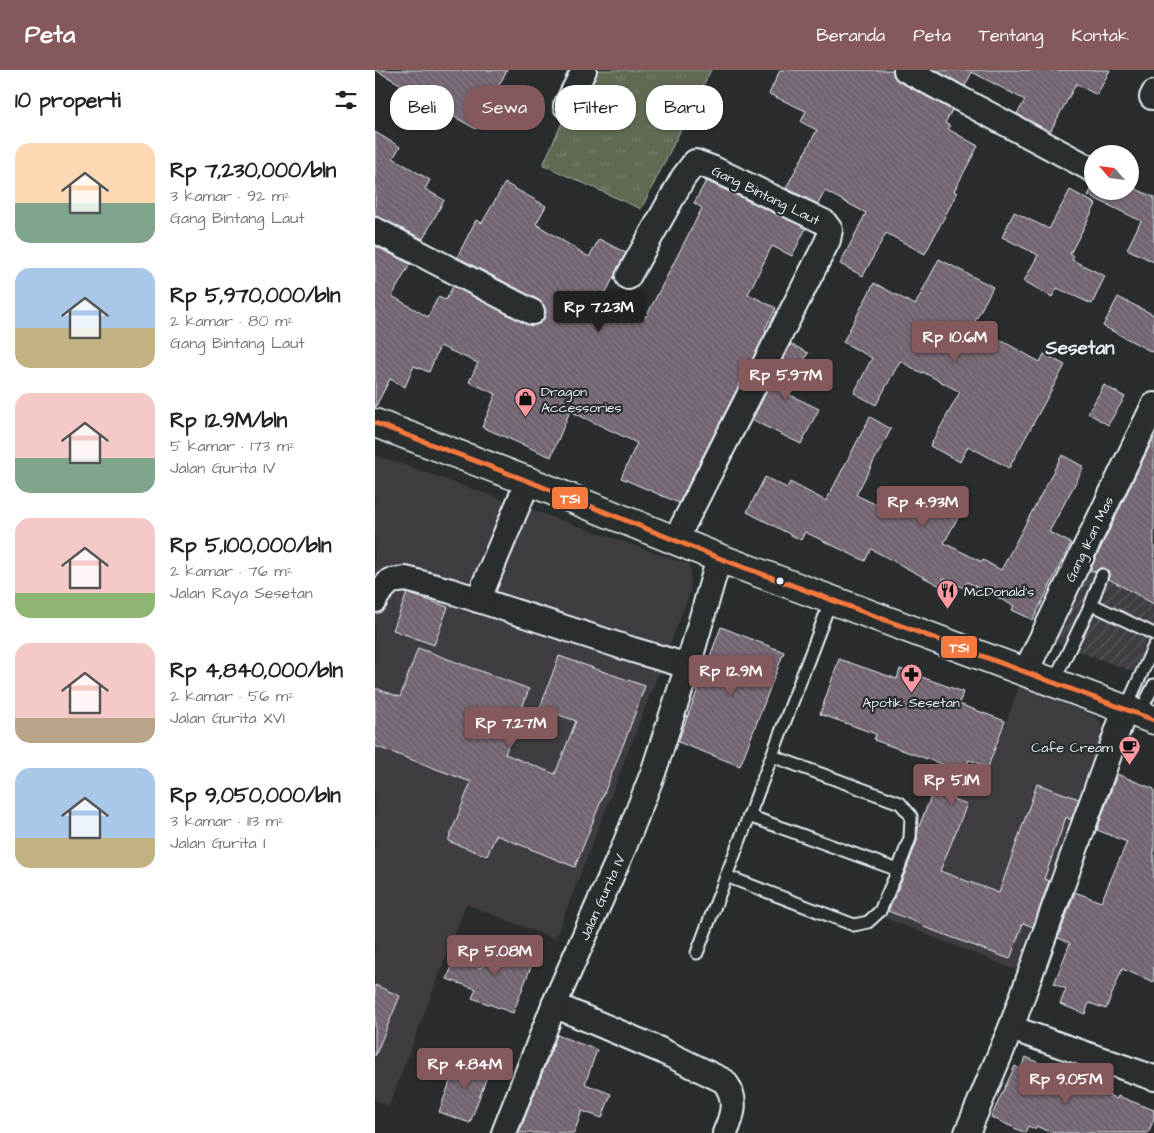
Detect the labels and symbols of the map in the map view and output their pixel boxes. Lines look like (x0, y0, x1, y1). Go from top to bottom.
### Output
north arrow (1084, 145, 1139, 200)
street label: Gang Bintang Laut (708, 161, 823, 231)
pin: Rp 7.23M (547, 290, 651, 333)
pin: Rp 10.6M (903, 320, 1007, 363)
district label: Sesetan (1044, 335, 1115, 362)
pin: Rp 5.97M (734, 358, 838, 401)
place label: Dragon Accessories (541, 382, 622, 418)
shop icon: Dragon Accessories (513, 387, 537, 418)
line badge: TS1 (551, 486, 589, 510)
pin: Rp 4.93M (871, 486, 975, 528)
text: TS1 (559, 489, 580, 509)
street label: Gang Ikan Mas (1061, 493, 1119, 586)
unlabelled marker (775, 576, 785, 586)
restaurant icon: McDonald's (936, 579, 960, 610)
place label: McDonald's (964, 582, 1034, 602)
line badge: TS1 (940, 635, 978, 659)
text: TS1 (948, 638, 969, 658)
pin: Rp 12.9M (679, 654, 783, 697)
pharmacy icon: Apotik Sesetan (899, 662, 923, 693)
place label: Apotik Sesetan (862, 693, 960, 713)
pin: Rp 7.27M (459, 706, 563, 749)
cafe icon: Cafe Cream (1117, 735, 1141, 766)
place label: Cafe Cream (1031, 738, 1113, 758)
pin: Rp 5.1M (906, 764, 998, 806)
street label: Jalan Gurita IV (575, 851, 631, 944)
pin: Rp 5.08M (443, 934, 547, 977)
pin: Rp 4.84M (413, 1048, 517, 1090)
pin: Rp 9.05M (1014, 1062, 1118, 1105)

